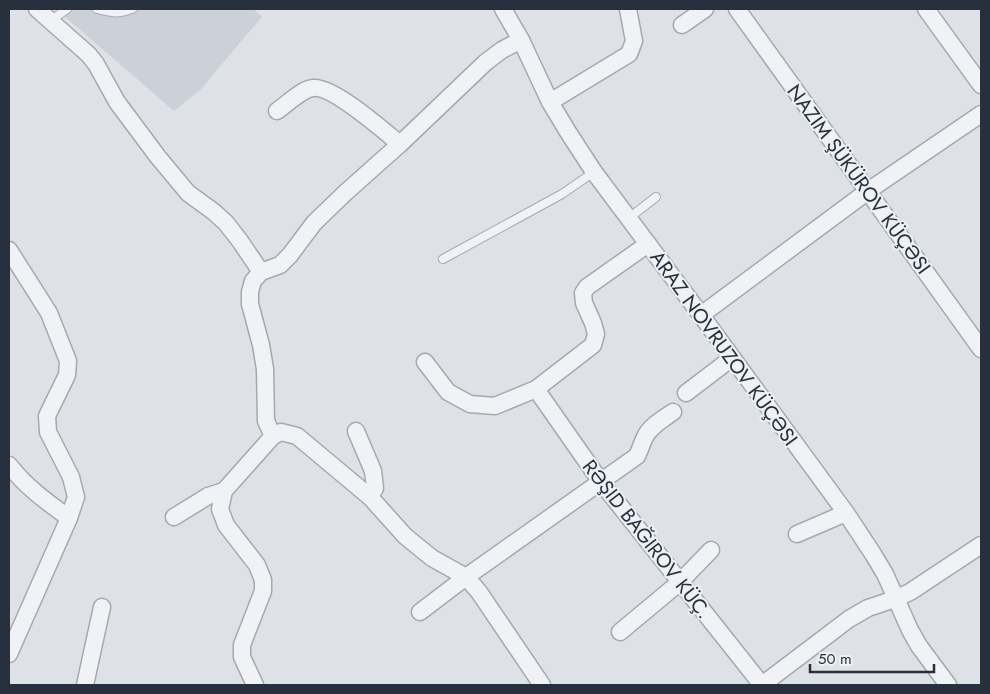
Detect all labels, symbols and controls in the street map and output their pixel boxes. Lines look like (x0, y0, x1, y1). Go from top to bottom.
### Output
street label: NAZIM ŞÜKÜROV KÜÇƏSI (780, 79, 937, 280)
street label: ARAZ NOVRUZOV KÜÇƏSI (643, 245, 804, 452)
street label: RƏŞID BAĞIROV KÜÇ. (575, 454, 718, 625)
scale bar (810, 642, 934, 674)
text: 50 m (818, 648, 852, 670)

